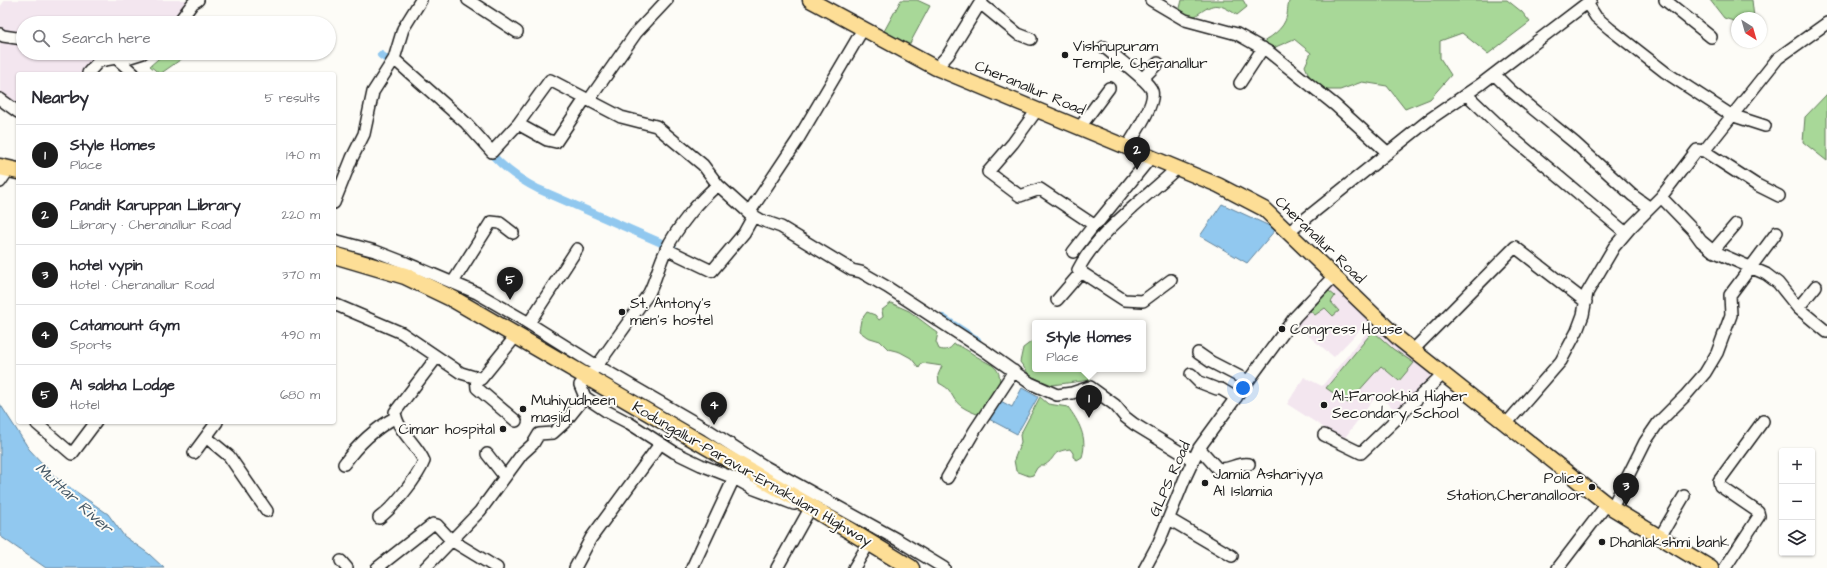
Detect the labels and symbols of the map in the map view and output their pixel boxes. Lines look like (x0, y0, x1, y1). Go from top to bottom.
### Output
north arrow (1731, 12, 1767, 48)
place label: Vishnupuram Temple, Cheranallur (1073, 36, 1207, 74)
marker: Vishnupuram Temple, Cheranallur (1060, 50, 1070, 60)
street label: Cheranallur Road (971, 55, 1089, 121)
pin: 2 (1124, 137, 1150, 170)
street label: Cheranallur Road (1270, 191, 1370, 289)
pin: 5 (497, 267, 523, 300)
place label: St. Antony's men's hostel (630, 293, 713, 331)
marker: St. Antony's men's hostel (617, 307, 627, 317)
place label: Congress House (1290, 319, 1403, 341)
marker: Congress House (1277, 324, 1287, 334)
your location (1233, 378, 1253, 398)
pin: 1 (1076, 385, 1102, 418)
place label: Al-Farookhia Higher Secondary School (1332, 386, 1467, 425)
place label: Muhiyudheen masjid (531, 390, 616, 428)
pin: 4 (701, 392, 727, 425)
street label: Kodungallur-Paravur-Ernakulam Highway (628, 396, 876, 552)
marker: Al-Farookhia Higher Secondary School (1319, 400, 1329, 410)
marker: Muhiyudheen masjid (518, 404, 528, 414)
place label: Cimar hospital (398, 419, 495, 440)
marker: Cimar hospital (498, 424, 508, 434)
street label: GLPS Road (1144, 438, 1196, 520)
water label: Muttar River (30, 457, 119, 540)
place label: Jamia Ashariyya Al Islamia (1213, 464, 1323, 502)
place label: Police Station,Cheranalloor (1447, 468, 1584, 506)
pin: 3 (1613, 473, 1639, 506)
marker: Jamia Ashariyya Al Islamia (1200, 478, 1210, 488)
marker: Police Station,Cheranalloor (1587, 482, 1597, 492)
place label: Dhanlakshmi bank (1610, 532, 1729, 553)
marker: Dhanlakshmi bank (1597, 537, 1607, 547)

